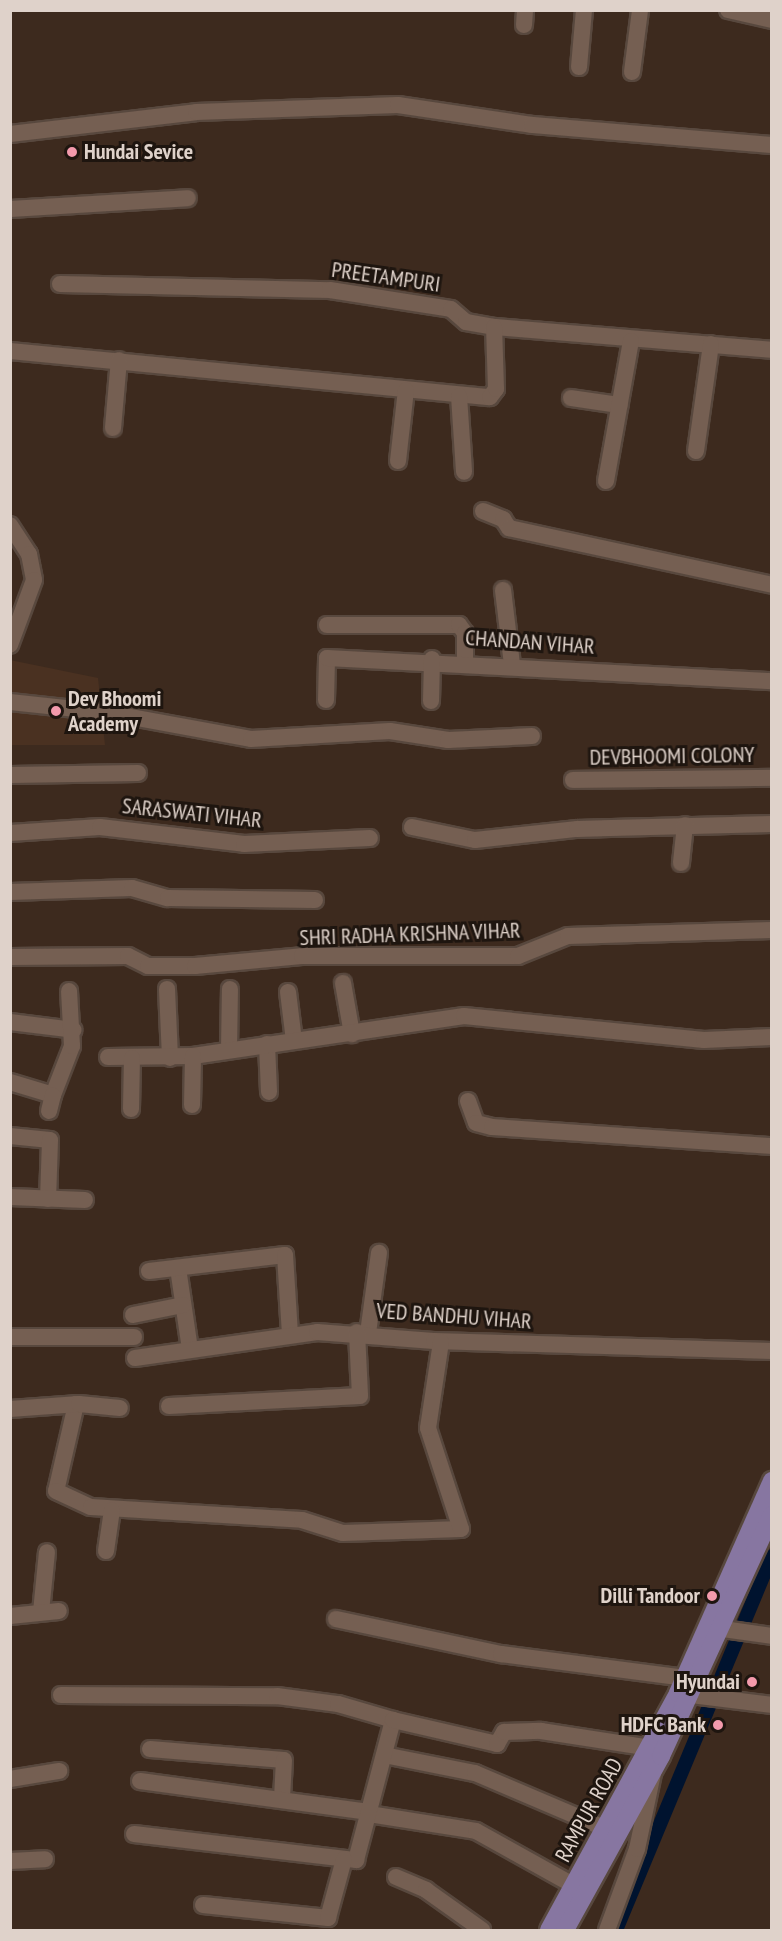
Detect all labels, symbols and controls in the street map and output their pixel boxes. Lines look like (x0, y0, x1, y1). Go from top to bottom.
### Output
place label: Hundai Sevice (84, 139, 193, 165)
marker: Hundai Sevice (65, 145, 79, 159)
street label: PREETAMPURI (330, 256, 442, 298)
street label: CHANDAN VIHAR (464, 624, 596, 660)
place label: Dev Bhoomi Academy (68, 685, 162, 736)
marker: Dev Bhoomi Academy (49, 704, 63, 718)
street label: DEVBHOOMI COLONY (589, 741, 755, 771)
street label: SARASWATI VIHAR (121, 793, 263, 833)
street label: SHRI RADHA KRISHNA VIHAR (298, 917, 522, 951)
street label: VED BANDHU VIHAR (375, 1297, 533, 1335)
place label: Dilli Tandoor (600, 1583, 700, 1609)
marker: Dilli Tandoor (705, 1589, 719, 1603)
place label: Hyundai (676, 1669, 740, 1695)
marker: Hyundai (745, 1675, 759, 1689)
place label: HDFC Bank (620, 1712, 706, 1738)
marker: HDFC Bank (711, 1718, 725, 1732)
street label: RAMPUR ROAD (550, 1753, 628, 1867)

